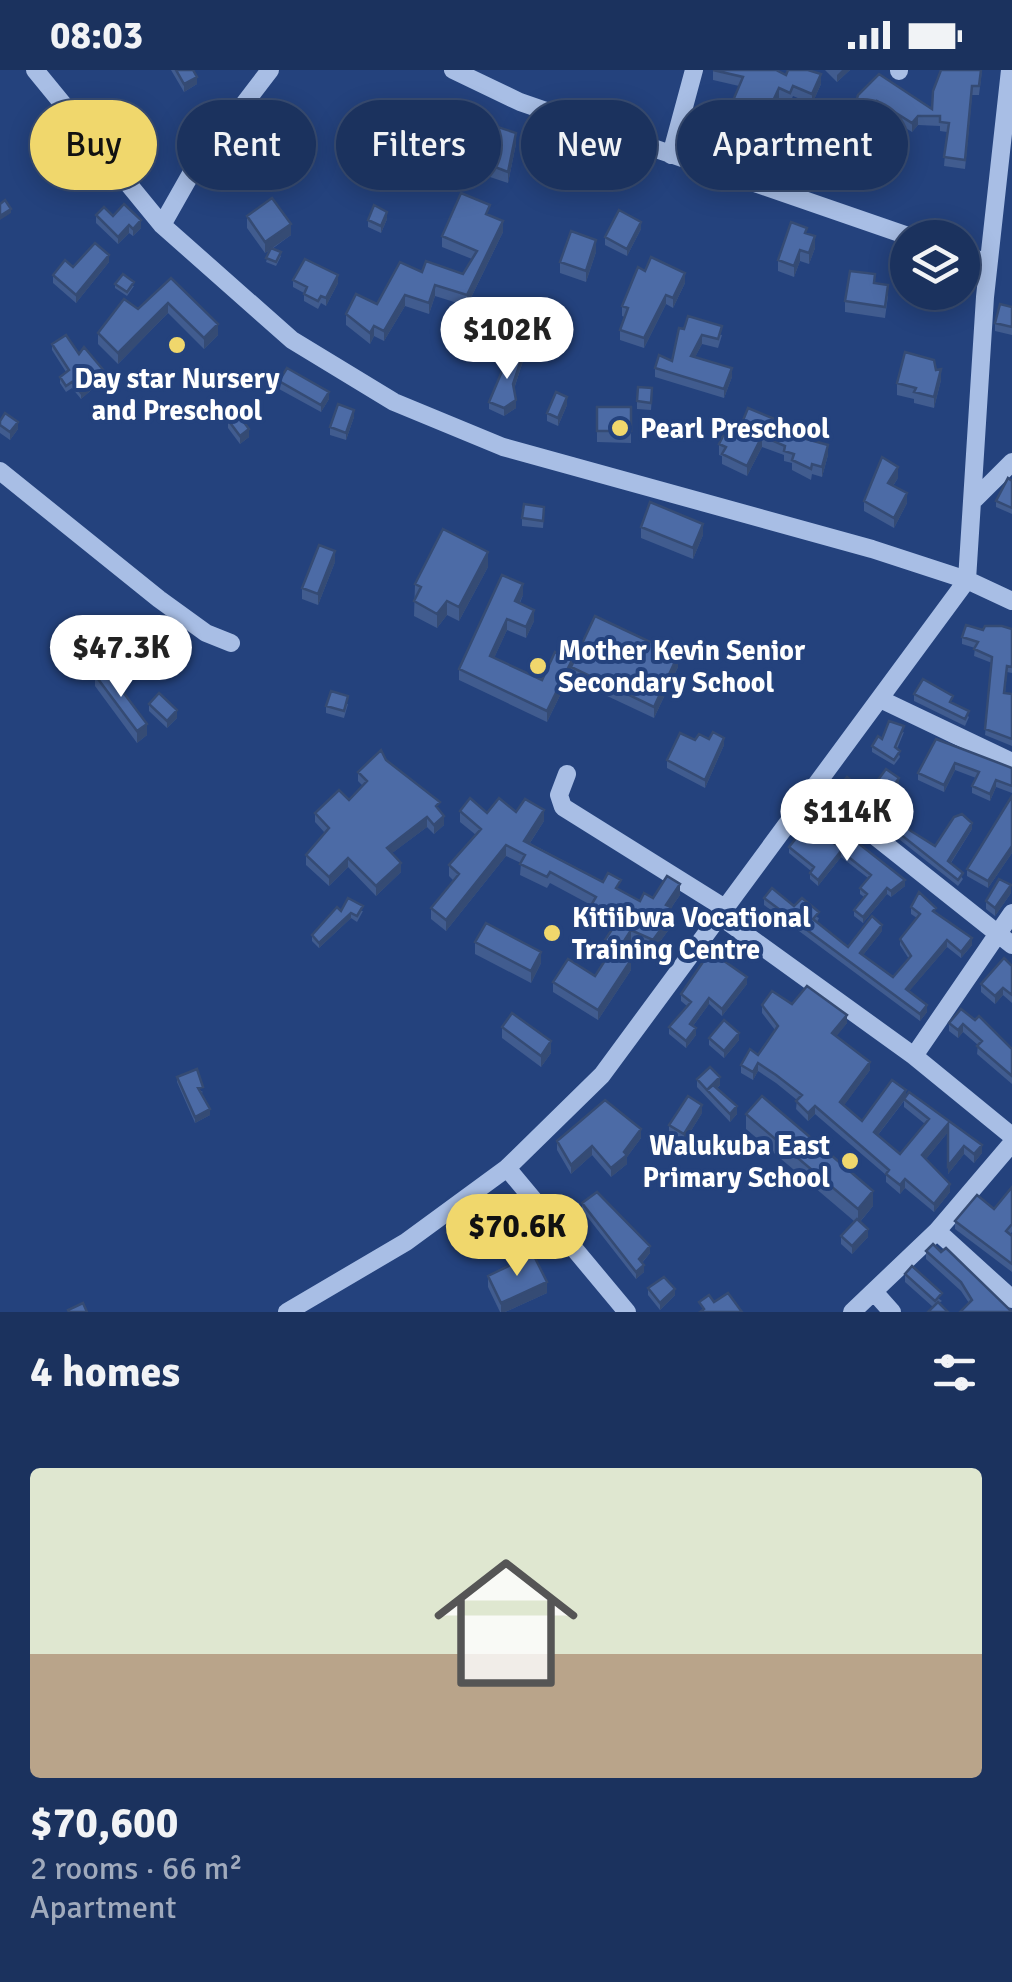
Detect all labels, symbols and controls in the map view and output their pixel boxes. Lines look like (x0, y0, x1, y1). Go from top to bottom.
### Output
text: 08:03 (50, 12, 143, 59)
chip: Buy (30, 100, 157, 190)
chip: Rent (177, 100, 316, 190)
chip: Filters (336, 100, 501, 190)
chip: New (521, 100, 657, 190)
chip: Apartment (677, 100, 908, 190)
map controls (890, 220, 980, 310)
button: layers (890, 220, 980, 310)
pin: $102K (437, 297, 577, 382)
text: $102K (463, 310, 551, 349)
marker: Day star Nursery and Preschool (166, 334, 188, 356)
place label: Day star Nursery and Preschool (74, 362, 280, 428)
place label: Pearl Preschool (640, 412, 830, 446)
marker: Pearl Preschool (609, 417, 631, 439)
pin: $47.3K (40, 615, 202, 700)
text: $47.3K (72, 628, 170, 667)
place label: Mother Kevin Senior Secondary School (558, 634, 806, 700)
marker: Mother Kevin Senior Secondary School (527, 655, 549, 677)
pin: $114K (777, 779, 917, 864)
text: $114K (803, 792, 891, 831)
place label: Kitiibwa Vocational Training Centre (572, 901, 811, 967)
marker: Kitiibwa Vocational Training Centre (541, 922, 563, 944)
place label: Walukuba East Primary School (643, 1129, 831, 1195)
marker: Walukuba East Primary School (839, 1150, 861, 1172)
pin: $70.6K (436, 1194, 598, 1279)
text: $70.6K (468, 1207, 566, 1246)
icon: filters (927, 1345, 982, 1400)
text: 4 homes (30, 1347, 180, 1398)
icon: home (416, 1533, 596, 1713)
text: $70,600 (30, 1798, 178, 1849)
text: 2 rooms · 66 m² (30, 1849, 243, 1888)
text: Apartment (30, 1888, 177, 1927)

